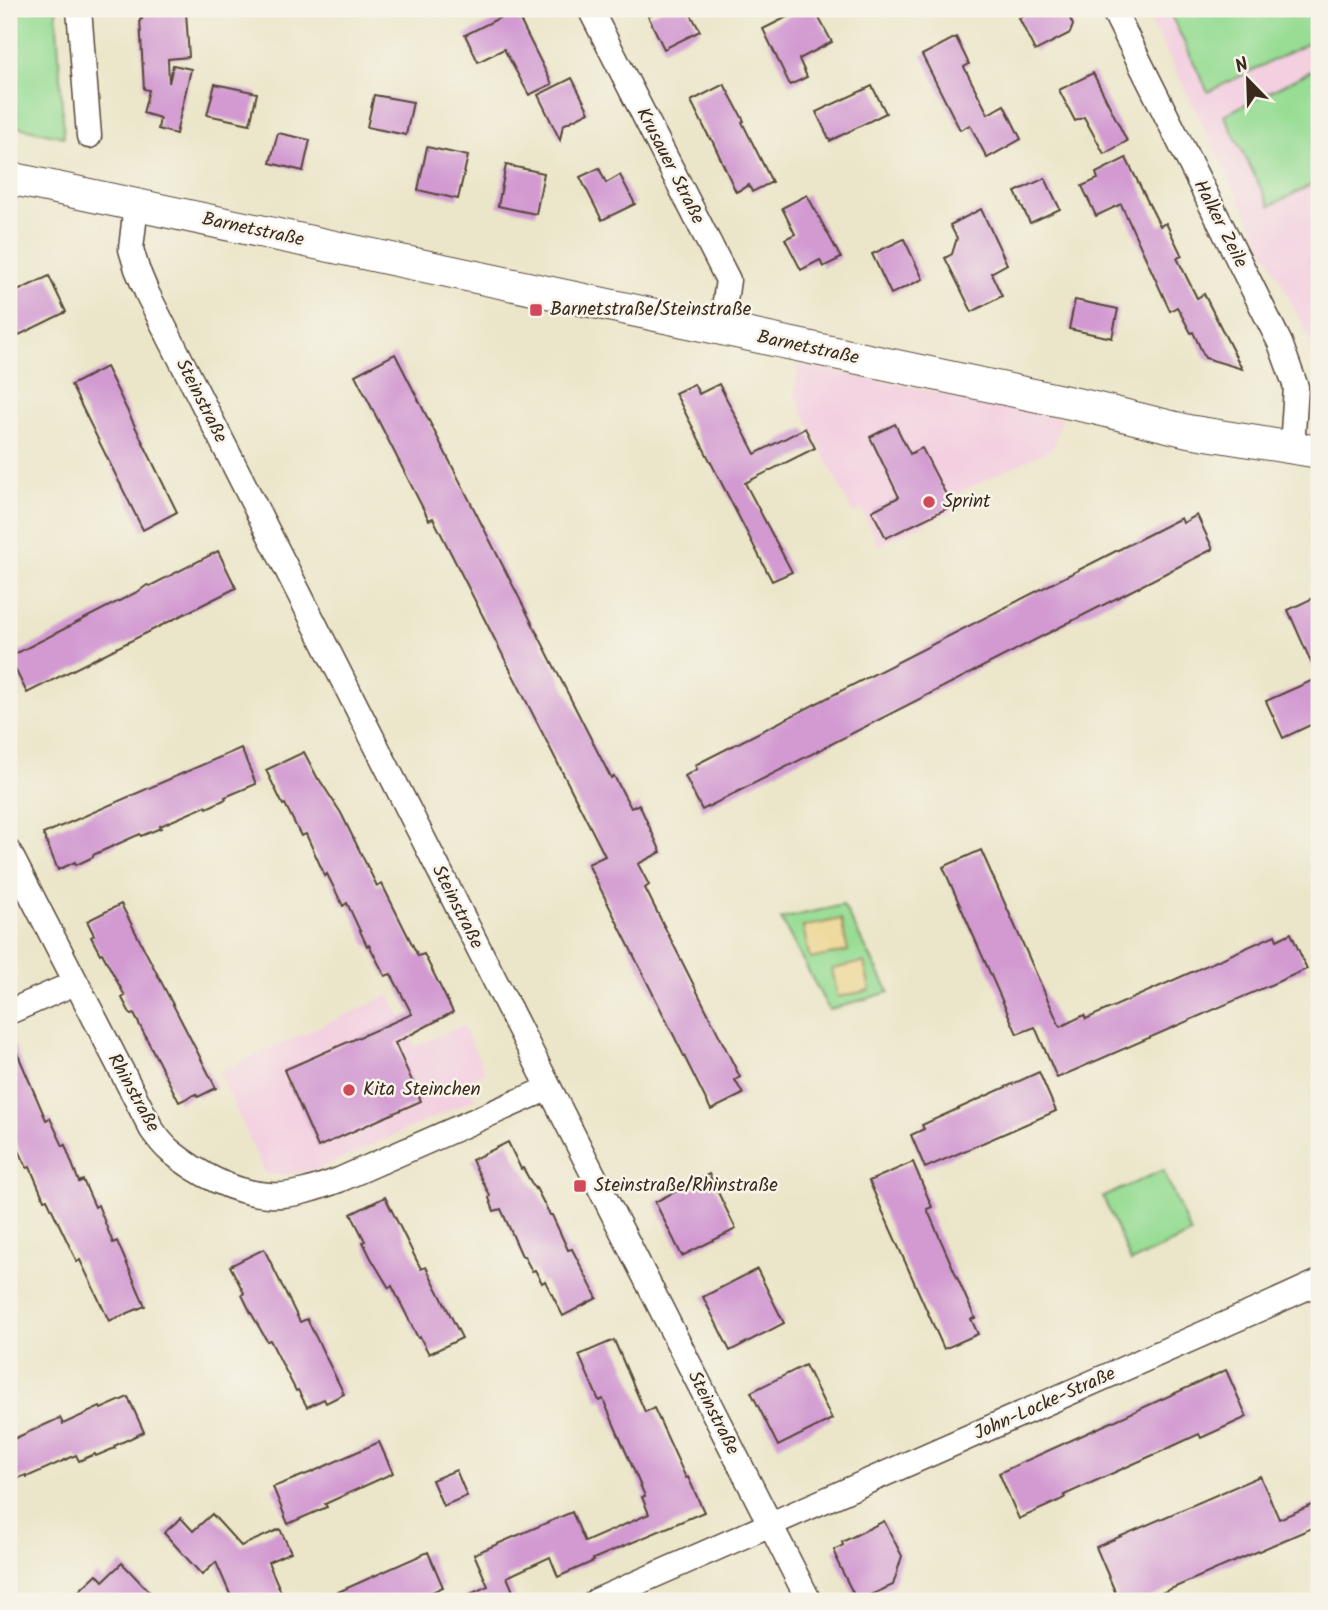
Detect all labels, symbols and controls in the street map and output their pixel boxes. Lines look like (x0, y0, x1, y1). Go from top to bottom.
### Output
north arrow (1212, 46, 1282, 116)
text: N (1231, 50, 1254, 82)
street label: Krusauer Straße (628, 102, 713, 230)
street label: Halker Zeile (1185, 175, 1255, 274)
street label: Barnetstraße (199, 205, 307, 256)
place label: Barnetstraße/Steinstraße (550, 295, 752, 325)
marker: Barnetstraße/Steinstraße (528, 302, 544, 318)
street label: Barnetstraße (754, 323, 862, 374)
street label: Steinstraße (167, 354, 235, 449)
place label: Sprint (943, 487, 991, 517)
marker: Sprint (921, 494, 937, 510)
street label: Steinstraße (423, 860, 491, 955)
street label: Rhinstraße (99, 1048, 167, 1138)
place label: Kita Steinchen (363, 1075, 481, 1105)
marker: Kita Steinchen (341, 1082, 357, 1098)
place label: Steinstraße/Rhinstraße (594, 1171, 778, 1201)
marker: Steinstraße/Rhinstraße (572, 1178, 588, 1194)
street label: John-Locke-Straße (969, 1359, 1121, 1449)
street label: Steinstraße (679, 1366, 747, 1461)

